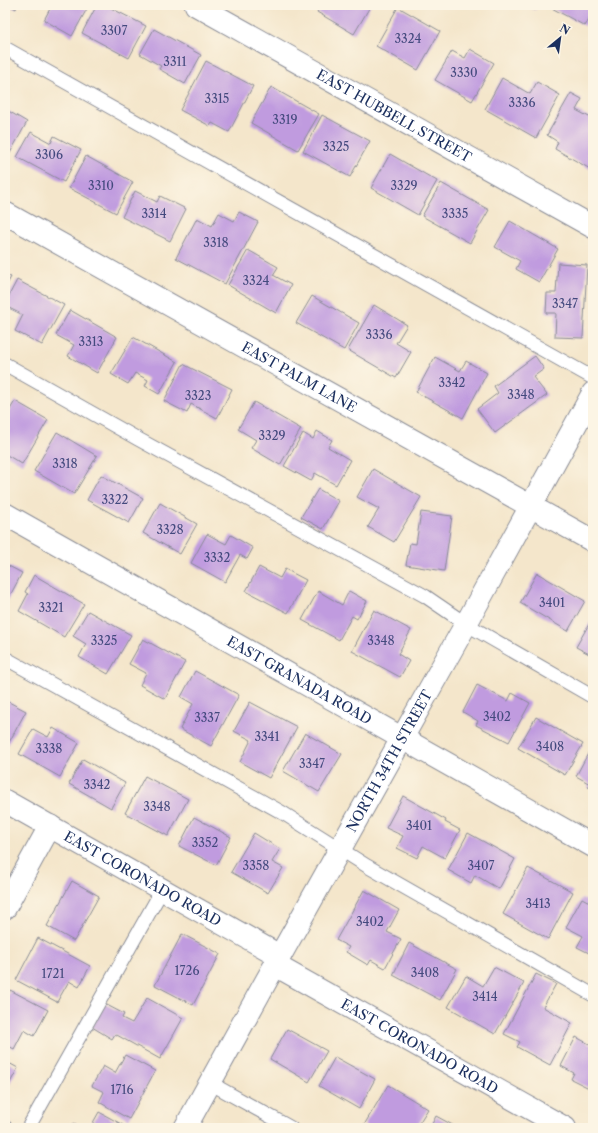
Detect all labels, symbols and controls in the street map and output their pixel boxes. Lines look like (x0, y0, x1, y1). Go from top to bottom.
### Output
north arrow (540, 18, 580, 58)
text: N (557, 21, 573, 38)
house number: 3307 (101, 23, 127, 38)
house number: 3324 (394, 31, 422, 46)
house number: 3311 (163, 54, 187, 69)
street label: EAST HUBBELL STREET (313, 65, 475, 167)
house number: 3330 (450, 65, 478, 80)
house number: 3315 (205, 91, 229, 106)
house number: 3336 (509, 95, 535, 110)
house number: 3319 (272, 112, 298, 127)
house number: 3325 (323, 139, 349, 154)
house number: 3306 (35, 147, 63, 162)
house number: 3310 (88, 178, 114, 193)
house number: 3329 (390, 178, 418, 193)
house number: 3314 (141, 206, 167, 221)
house number: 3335 (442, 206, 468, 221)
house number: 3318 (203, 235, 229, 250)
house number: 3324 (242, 273, 270, 288)
house number: 3347 (552, 296, 578, 311)
house number: 3336 (366, 327, 392, 342)
house number: 3313 (79, 334, 103, 349)
street label: EAST PALM LANE (239, 338, 360, 416)
house number: 3342 (438, 375, 466, 390)
house number: 3348 (507, 387, 535, 402)
house number: 3323 (185, 388, 211, 403)
house number: 3329 (258, 428, 286, 443)
house number: 3318 (52, 456, 78, 471)
house number: 3322 (101, 492, 129, 507)
house number: 3328 (156, 522, 184, 537)
house number: 3332 (204, 550, 230, 565)
house number: 3401 (539, 595, 565, 610)
house number: 3321 (38, 600, 64, 615)
street label: EAST GRANADA ROAD (224, 632, 375, 728)
house number: 3325 (91, 633, 117, 648)
house number: 3348 (367, 633, 395, 648)
street label: NORTH 34TH STREET (342, 686, 436, 835)
house number: 3402 (483, 709, 511, 724)
house number: 3337 (194, 710, 220, 725)
house number: 3341 (254, 729, 280, 744)
house number: 3408 (536, 739, 564, 754)
house number: 3338 (36, 741, 62, 756)
house number: 3347 (299, 756, 325, 771)
house number: 3342 (83, 777, 111, 792)
house number: 3348 (143, 799, 171, 814)
house number: 3401 (406, 818, 432, 833)
street label: EAST CORONADO ROAD (61, 827, 225, 930)
house number: 3352 (192, 835, 218, 850)
house number: 3358 (243, 858, 269, 873)
house number: 3407 (467, 858, 495, 873)
house number: 3413 (525, 896, 551, 911)
house number: 3402 (356, 914, 384, 929)
house number: 1726 (175, 963, 199, 978)
house number: 3408 (411, 965, 439, 980)
house number: 1721 (42, 966, 64, 981)
house number: 3414 (472, 989, 498, 1004)
street label: EAST CORONADO ROAD (338, 995, 502, 1098)
house number: 1716 (110, 1082, 134, 1097)

